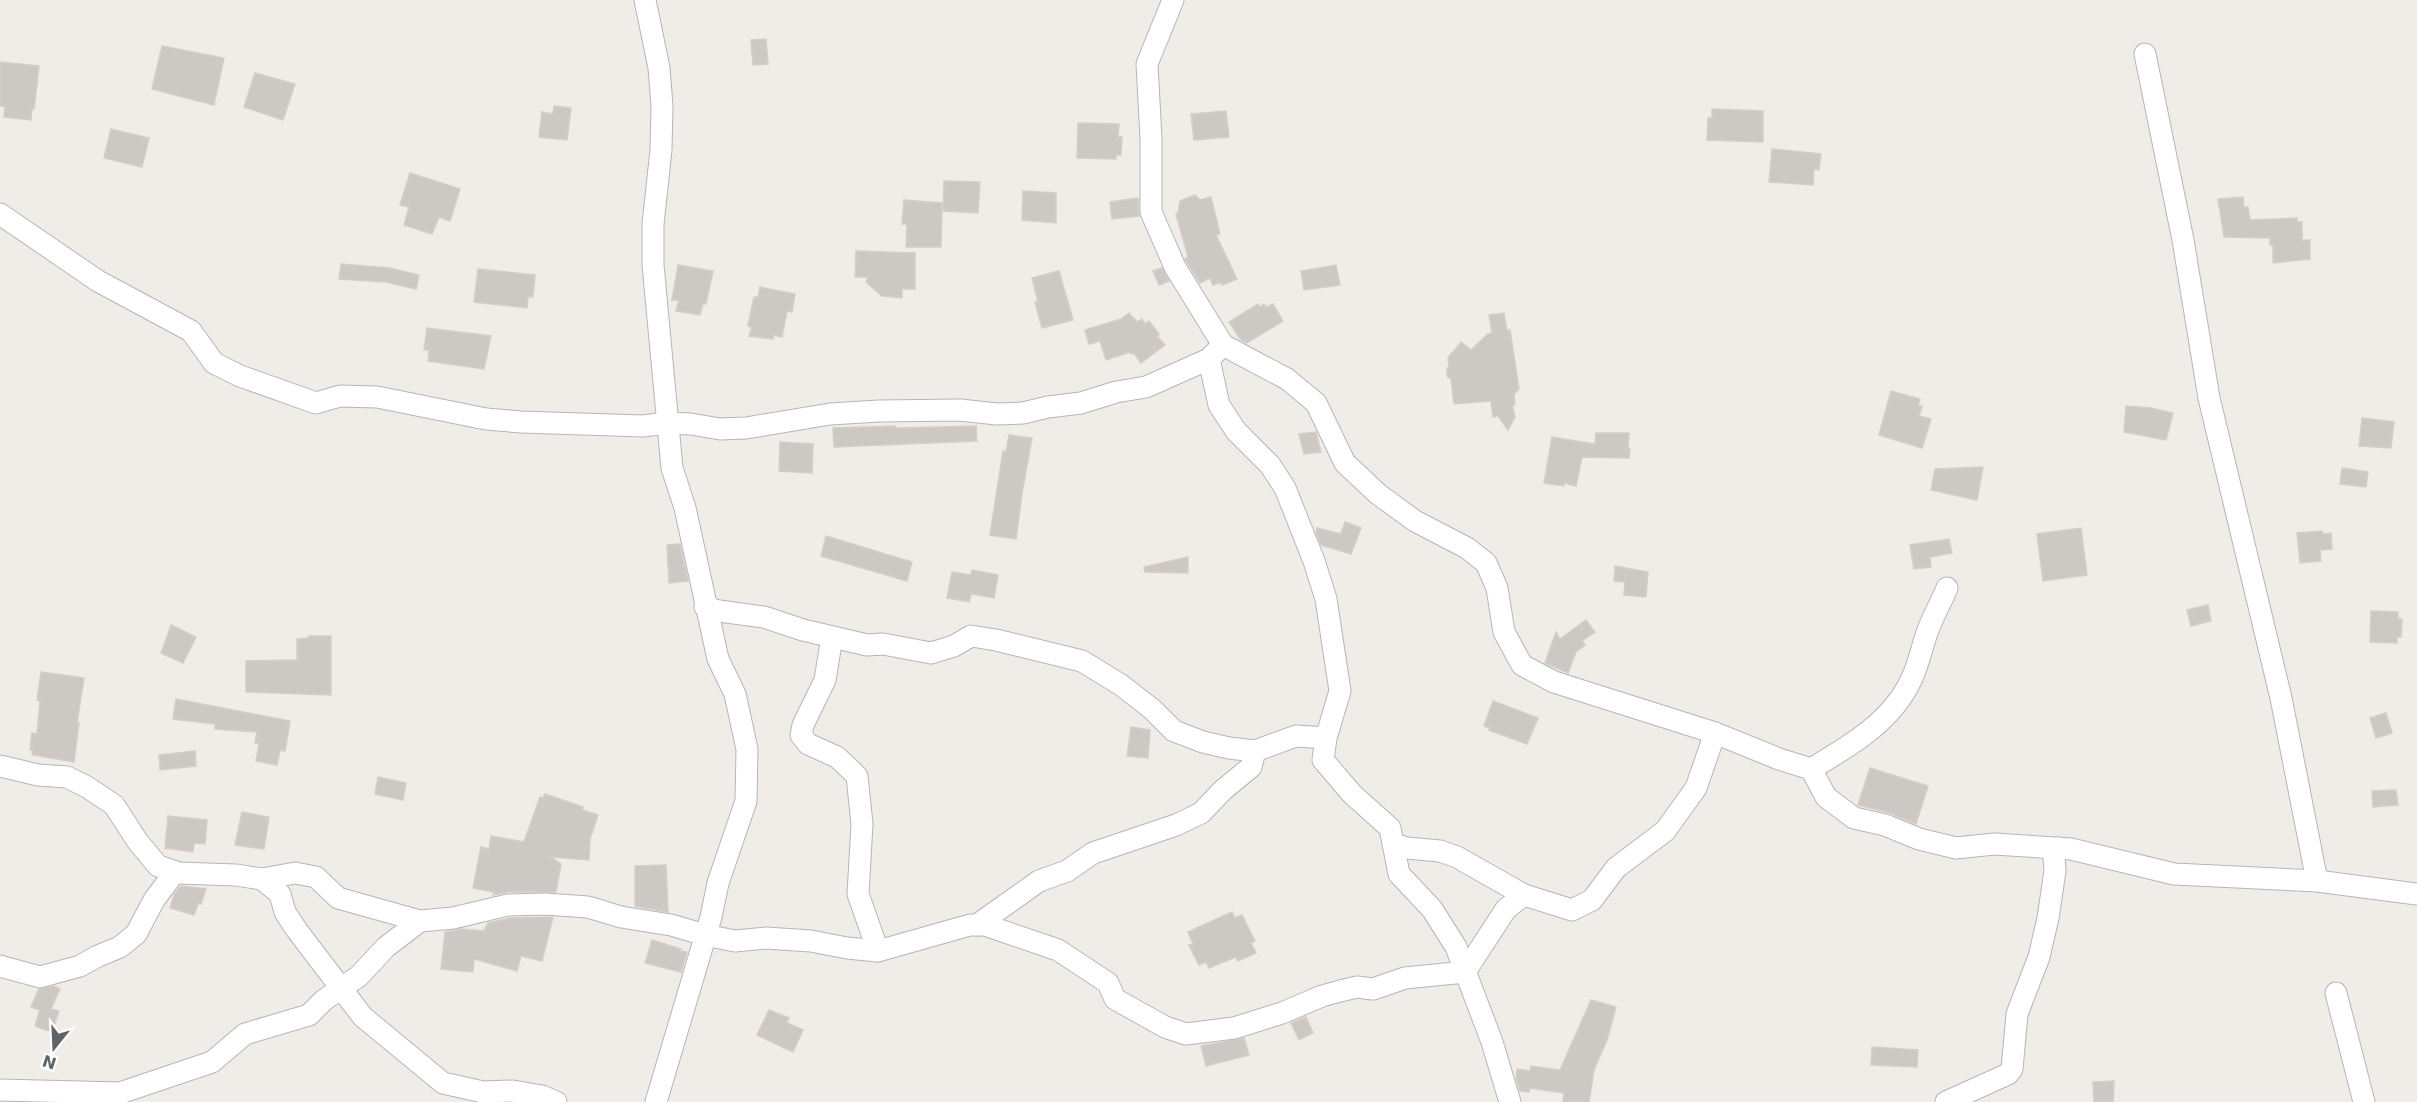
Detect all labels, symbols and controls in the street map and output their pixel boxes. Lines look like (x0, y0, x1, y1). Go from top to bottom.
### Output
north arrow (24, 1018, 84, 1078)
text: N (40, 1051, 59, 1073)

